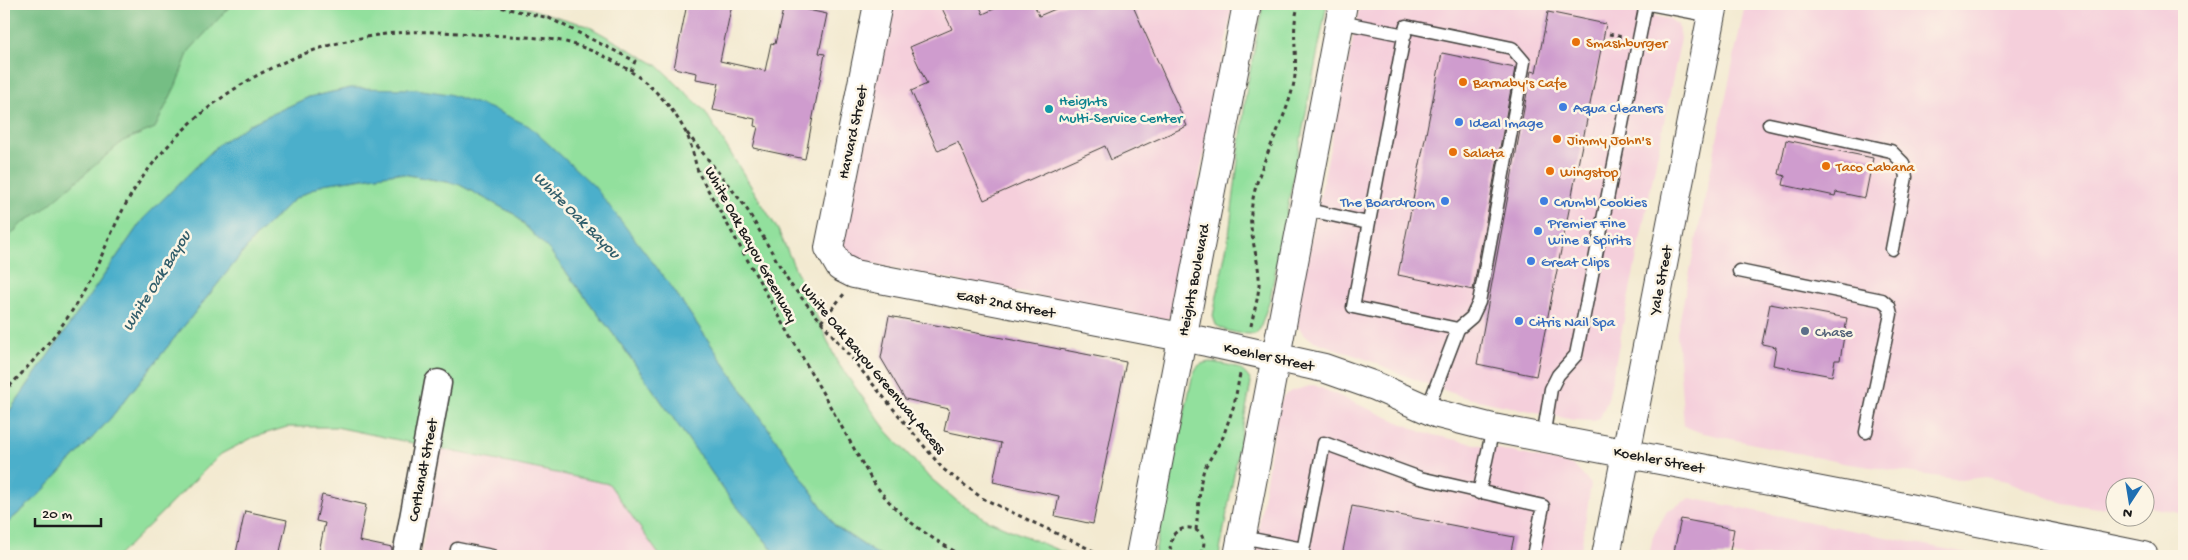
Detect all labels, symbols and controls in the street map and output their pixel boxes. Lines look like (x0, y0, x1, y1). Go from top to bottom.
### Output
place label: Smashburger (1586, 35, 1669, 53)
marker: Smashburger (1570, 36, 1582, 48)
place label: Barnaby's Cafe (1472, 75, 1567, 93)
marker: Barnaby's Cafe (1457, 76, 1469, 88)
street label: Harvard Street (835, 82, 873, 181)
place label: Heights Multi-Service Center (1059, 93, 1184, 128)
place label: Aqua Cleaners (1573, 100, 1663, 118)
marker: Aqua Cleaners (1557, 101, 1569, 113)
marker: Heights Multi-Service Center (1043, 103, 1055, 115)
place label: Ideal Image (1469, 115, 1543, 133)
marker: Ideal Image (1453, 116, 1465, 128)
place label: Jimmy John's (1567, 132, 1651, 150)
marker: Jimmy John's (1551, 133, 1563, 145)
place label: Salata (1463, 145, 1505, 163)
marker: Salata (1447, 146, 1459, 158)
place label: Taco Cabana (1835, 159, 1915, 177)
marker: Taco Cabana (1820, 160, 1832, 172)
street label: White Oak Bayou Greenway (700, 164, 801, 327)
place label: Wingstop (1560, 164, 1619, 182)
marker: Wingstop (1544, 165, 1556, 177)
water label: White Oak Bayou (528, 169, 624, 265)
place label: The Boardroom (1339, 194, 1435, 212)
place label: Crumbl Cookies (1554, 194, 1647, 212)
marker: The Boardroom (1439, 195, 1451, 207)
marker: Crumbl Cookies (1538, 195, 1550, 207)
place label: Premier Fine Wine & Spirits (1547, 215, 1631, 250)
street label: Heights Boulevard (1175, 222, 1215, 338)
marker: Premier Fine Wine & Spirits (1532, 225, 1544, 237)
water label: White Oak Bayou (120, 227, 197, 335)
street label: Yale Street (1646, 243, 1678, 318)
place label: Great Clips (1541, 254, 1610, 272)
marker: Great Clips (1525, 255, 1537, 267)
street label: White Oak Bayou Greenway Access (796, 280, 949, 459)
street label: East 2nd Street (955, 287, 1058, 324)
place label: Citris Nail Spa (1529, 314, 1616, 332)
marker: Citris Nail Spa (1513, 315, 1525, 327)
place label: Chase (1815, 324, 1853, 342)
marker: Chase (1799, 325, 1811, 337)
street label: Koehler Street (1222, 340, 1317, 377)
street label: Cortlandt Street (405, 416, 443, 523)
street label: Koehler Street (1612, 443, 1707, 479)
north arrow (2106, 478, 2156, 528)
scale bar (35, 495, 101, 527)
text: N (2122, 503, 2134, 522)
text: 20 m (42, 506, 72, 524)

